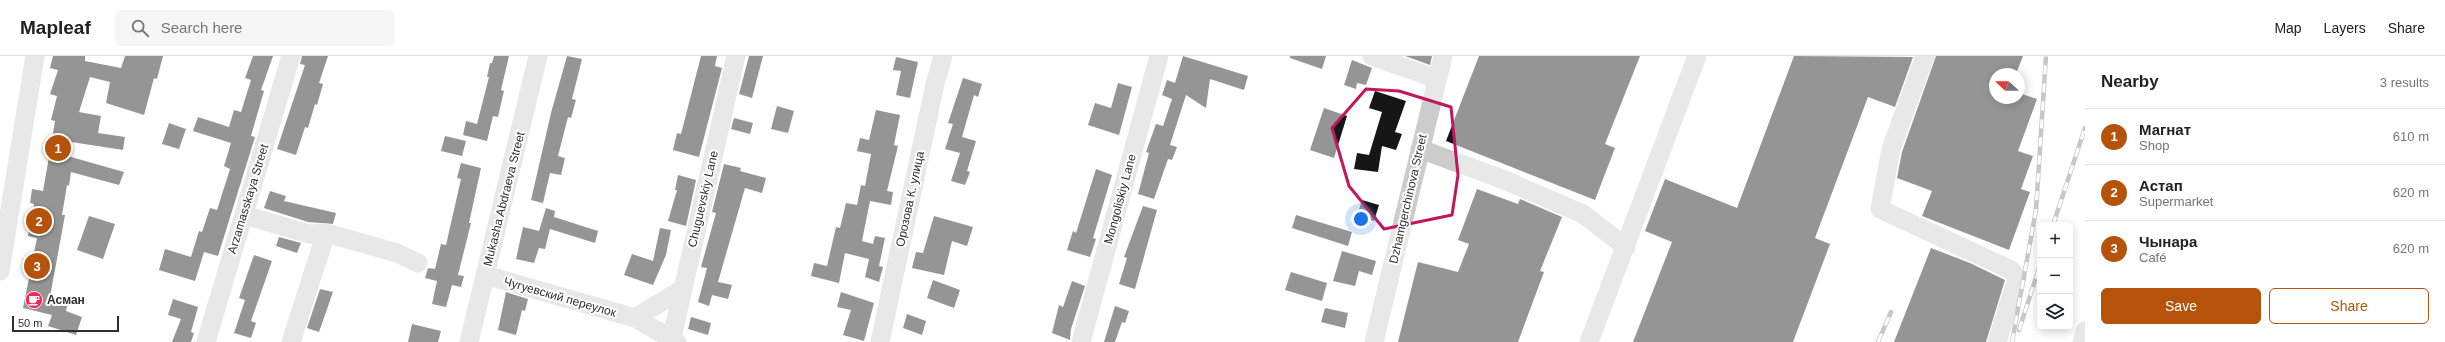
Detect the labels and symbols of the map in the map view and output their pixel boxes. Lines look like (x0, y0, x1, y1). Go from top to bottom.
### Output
north arrow (1989, 68, 2025, 104)
street label: Mukasha Abdraeva Street (481, 130, 528, 268)
street label: Dzhamgerchinova Street (1386, 132, 1430, 265)
pin: 1 (45, 133, 71, 163)
street label: Arzamasskaya Street (225, 142, 272, 256)
street label: Chuguevskiy Lane (685, 149, 721, 249)
street label: Орозова К. улица (893, 150, 927, 248)
street label: Mongoliskiy Lane (1101, 152, 1139, 246)
pin: 2 (26, 206, 52, 236)
your location (1351, 209, 1371, 229)
pin: 3 (24, 251, 50, 281)
street label: Чугуевский переулок (502, 274, 619, 320)
cafe icon: Асман (24, 290, 44, 310)
place label: Асман (47, 293, 85, 307)
scale bar (12, 314, 119, 333)

